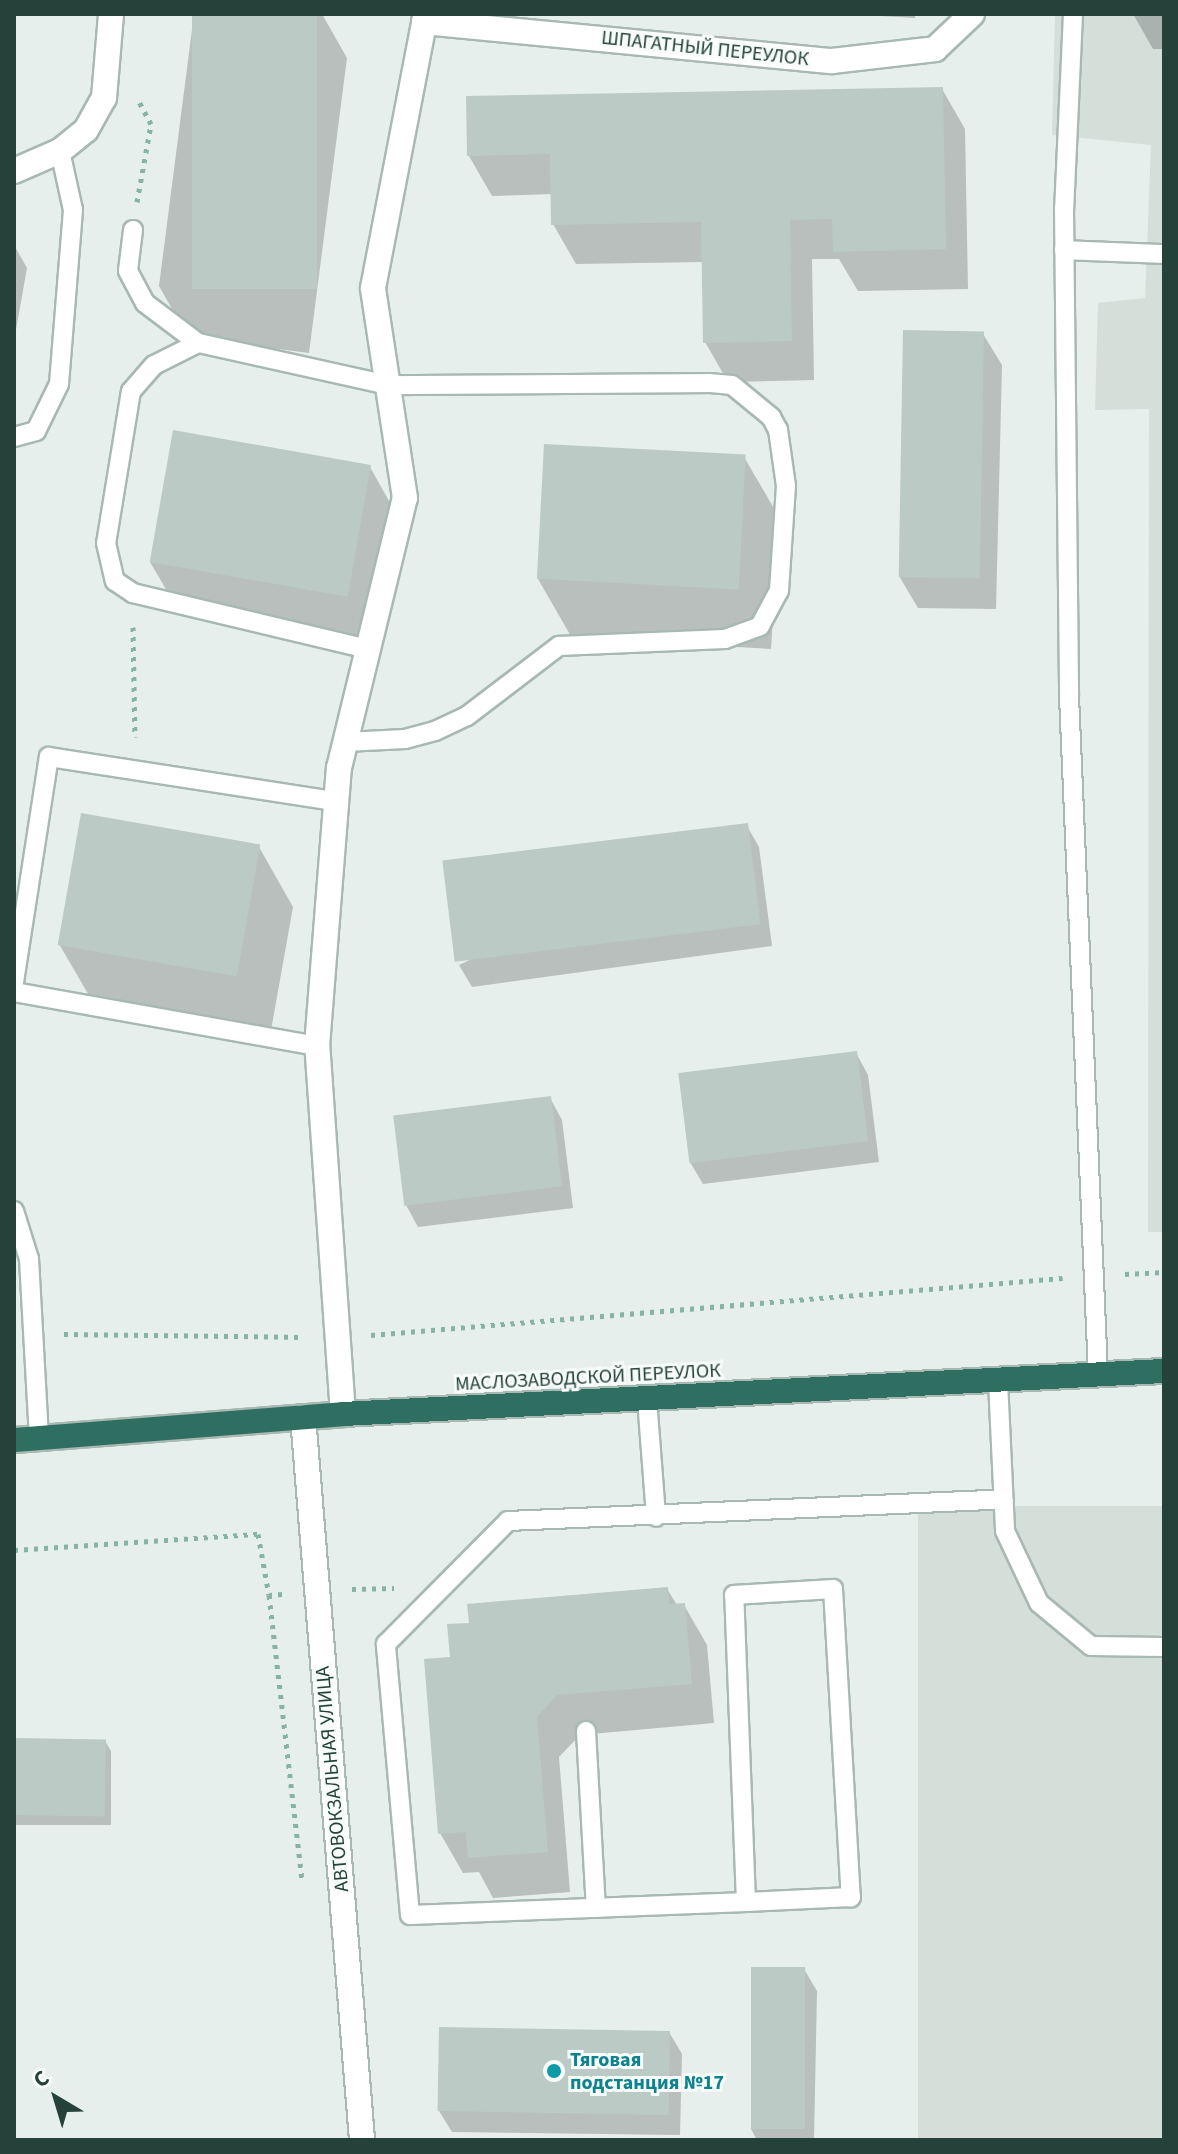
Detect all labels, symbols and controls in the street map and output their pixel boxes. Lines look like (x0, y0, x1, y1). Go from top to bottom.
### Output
street label: ШПАГАТНЫЙ ПЕРЕУЛОК (600, 26, 810, 72)
street label: МАСЛОЗАВОДСКОЙ ПЕРЕУЛОК (455, 1359, 721, 1397)
street label: АВТОВОКЗАЛЬНАЯ УЛИЦА (311, 1665, 355, 1893)
place label: Тяговая подстанция №17 (570, 2048, 724, 2095)
north arrow (16, 2058, 96, 2138)
marker: Тяговая подстанция №17 (545, 2062, 563, 2080)
text: С (26, 2063, 56, 2096)

